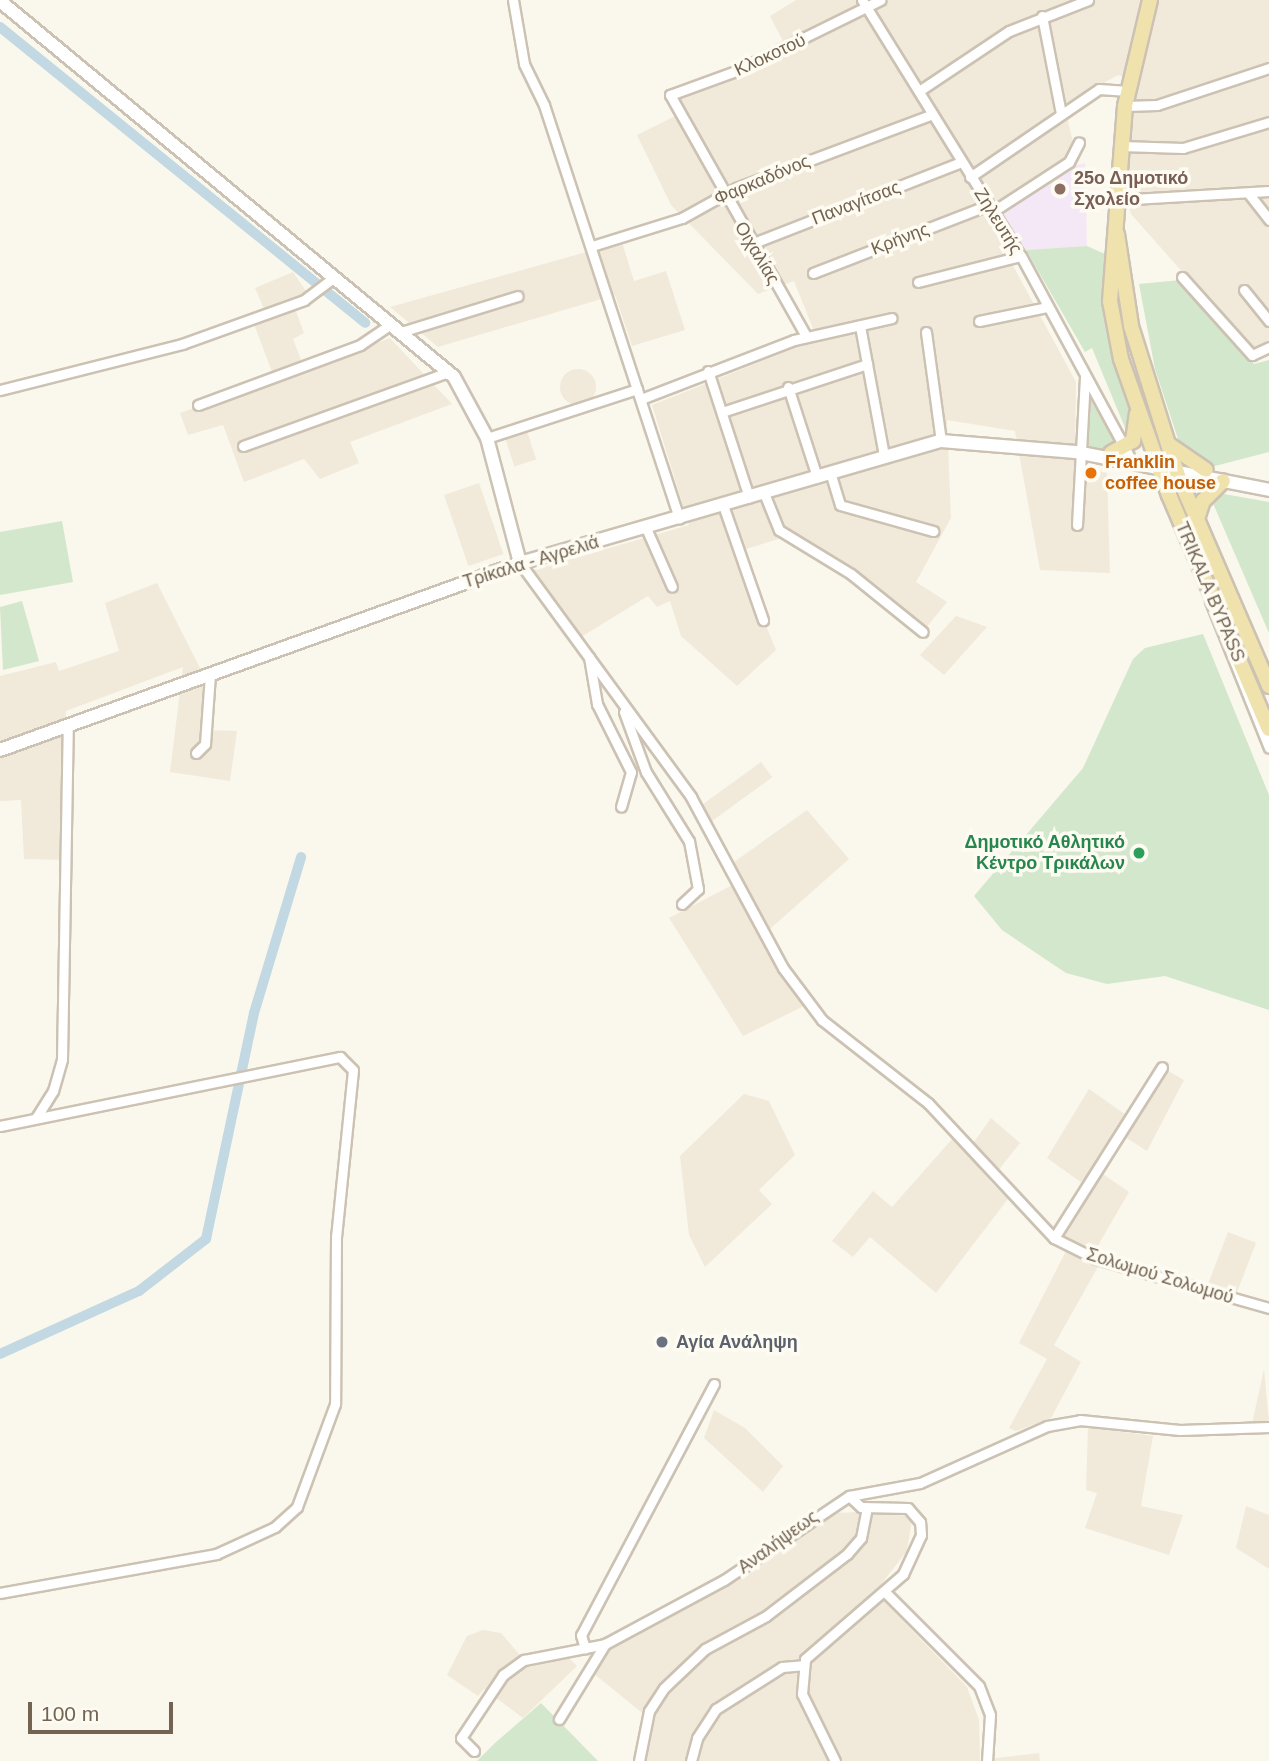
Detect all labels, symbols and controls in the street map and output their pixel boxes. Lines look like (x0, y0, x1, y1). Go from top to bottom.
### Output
street label: Κλοκοτού (731, 29, 809, 81)
street label: Φαρκαδόνος (711, 150, 813, 210)
place label: 25ο Δημοτικό Σχολείο (1074, 168, 1189, 210)
street label: Παναγίτσας (809, 176, 903, 230)
marker: 25ο Δημοτικό Σχολείο (1052, 181, 1068, 197)
street label: Ζηλευτής (969, 184, 1027, 258)
street label: Οιχαλίας (730, 218, 784, 288)
street label: Κρήνης (868, 218, 932, 260)
place label: Franklin coffee house (1105, 452, 1216, 494)
marker: Franklin coffee house (1083, 465, 1099, 481)
street label: TRIKALA BYPASS (1171, 518, 1249, 666)
street label: Τρίκαλα - Αγρελιά (460, 531, 602, 593)
place label: Δημοτικό Αθλητικό Κέντρο Τρικάλων (964, 832, 1125, 874)
marker: Δημοτικό Αθλητικό Κέντρο Τρικάλων (1131, 845, 1147, 861)
street label: Σολωμού Σολωμού (1084, 1243, 1236, 1309)
place label: Αγία Ανάληψη (676, 1331, 798, 1353)
marker: Αγία Ανάληψη (654, 1334, 670, 1350)
street label: Αναλήψεως (734, 1506, 822, 1578)
scale bar (32, 1688, 177, 1732)
text: 100 m (41, 1702, 99, 1725)

